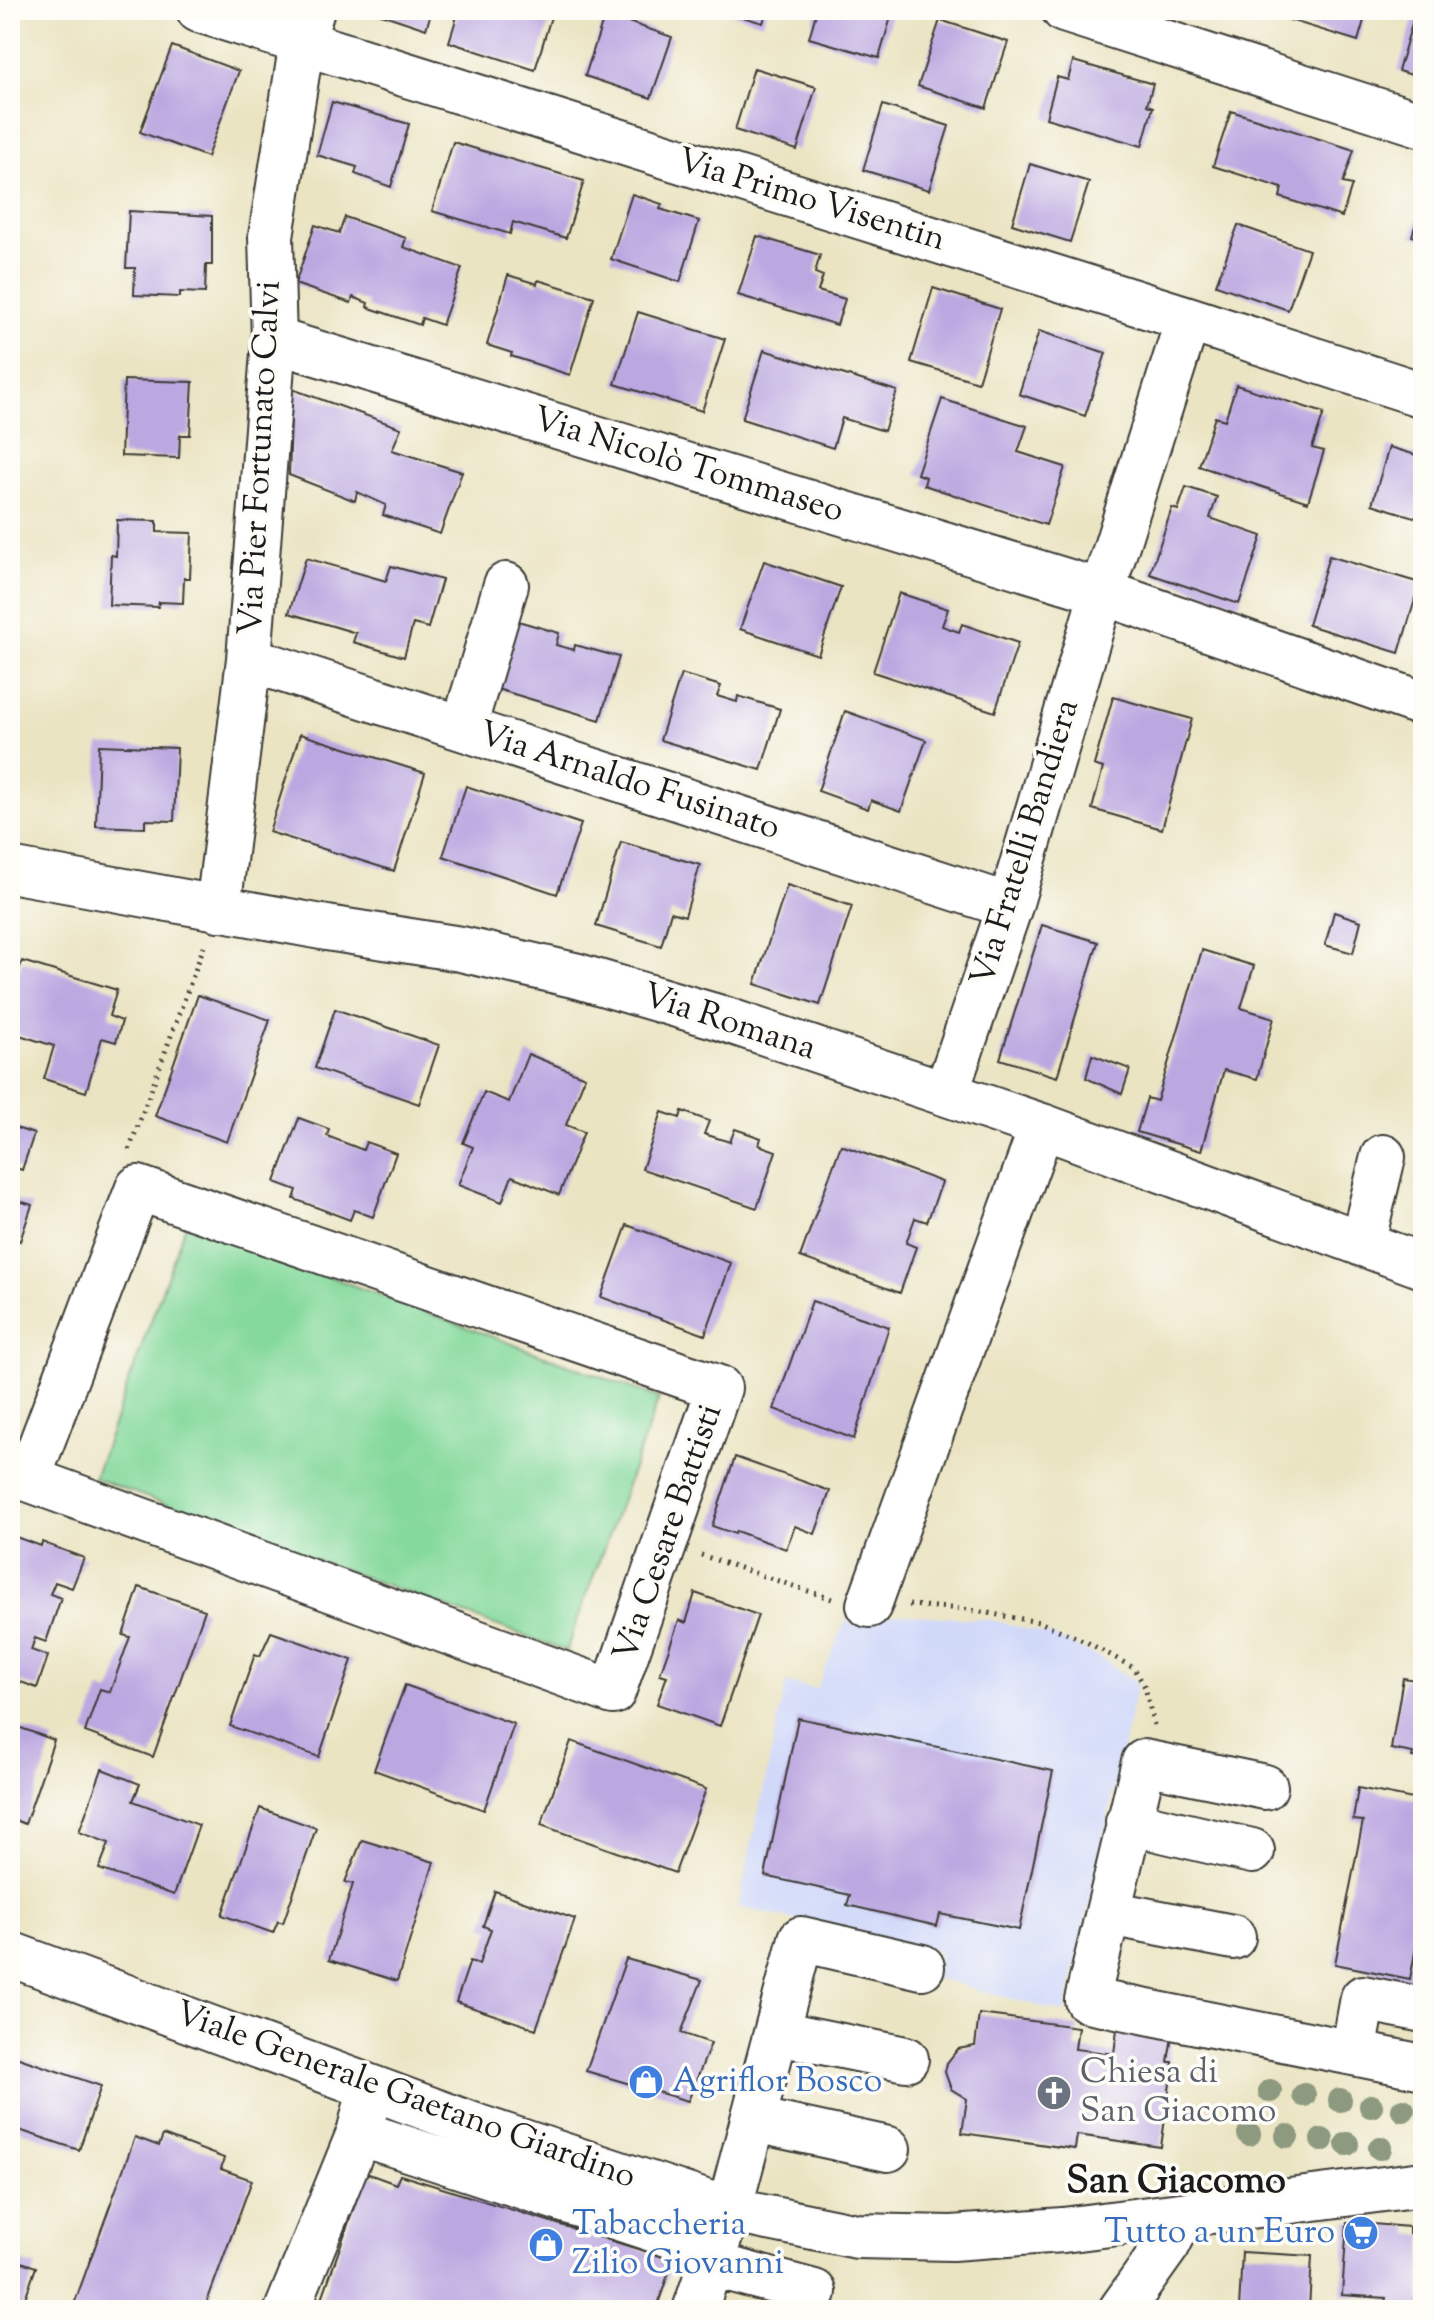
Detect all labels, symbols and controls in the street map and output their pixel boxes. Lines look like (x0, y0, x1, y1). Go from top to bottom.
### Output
street label: Via Primo Visentin (671, 137, 951, 265)
street label: Via Pier Fortunato Calvi (227, 279, 295, 637)
street label: Via Nicolò Tommaseo (527, 395, 849, 537)
street label: Via Fratelli Bandiera (959, 694, 1093, 992)
street label: Via Arnaldo Fusinato (472, 710, 786, 854)
street label: Via Romana (636, 972, 822, 1074)
street label: Via Cesare Battisti (602, 1398, 736, 1668)
street label: Viale Generale Gaetano Giardino (168, 1990, 642, 2202)
place label: Chiesa di San Giacomo (1080, 2049, 1276, 2137)
place label: Agriflor Bosco (672, 2058, 882, 2107)
shop icon: Agriflor Bosco (627, 2063, 665, 2101)
church icon: Chiesa di San Giacomo (1035, 2074, 1073, 2112)
district label: San Giacomo (1066, 2156, 1286, 2210)
place label: Tabaccheria Zilio Giovanni (572, 2201, 784, 2289)
place label: Tutto a un Euro (1104, 2209, 1335, 2258)
supermarket icon: Tutto a un Euro (1342, 2214, 1380, 2252)
shop icon: Tabaccheria Zilio Giovanni (527, 2226, 565, 2264)

